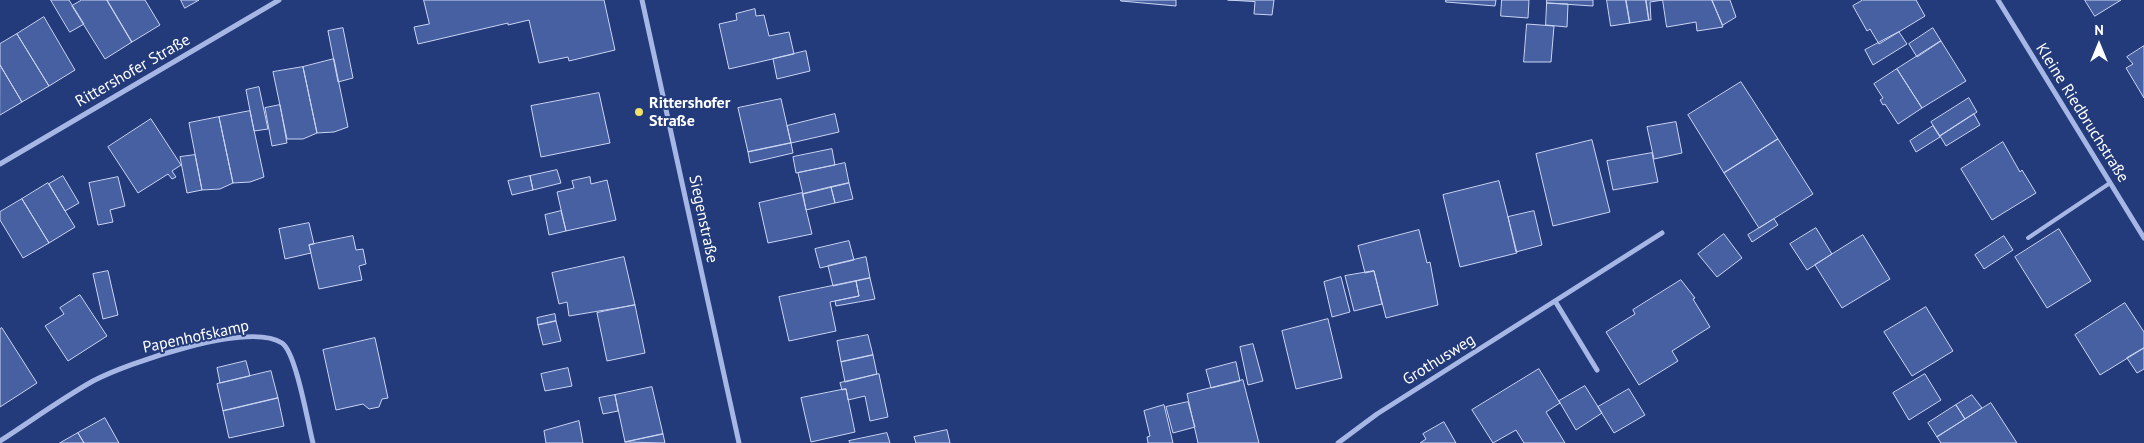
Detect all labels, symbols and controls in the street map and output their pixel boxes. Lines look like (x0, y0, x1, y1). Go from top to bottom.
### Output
north arrow (2074, 20, 2124, 70)
text: N (2094, 21, 2104, 39)
street label: Rittershofer Straße (72, 30, 194, 112)
street label: Kleine Riedbruchstraße (2031, 40, 2133, 186)
place label: Rittershofer Straße (649, 93, 730, 131)
marker: Rittershofer Straße (633, 106, 645, 118)
street label: Siegenstraße (684, 173, 722, 265)
street label: Papenhofskamp (141, 316, 251, 358)
street label: Grothusweg (1399, 330, 1479, 390)

